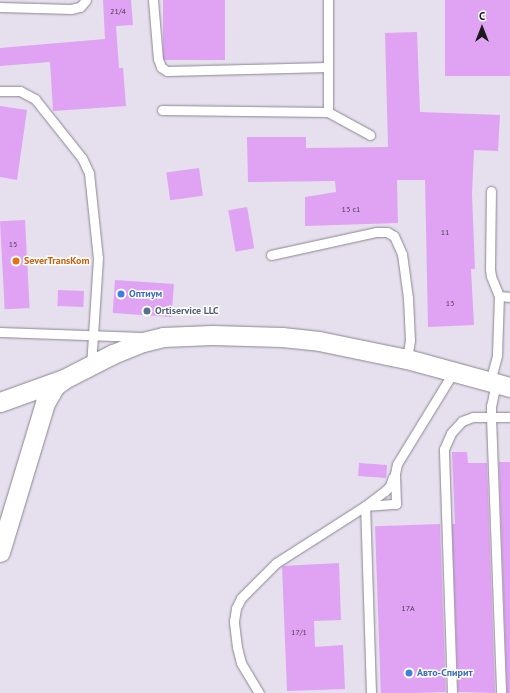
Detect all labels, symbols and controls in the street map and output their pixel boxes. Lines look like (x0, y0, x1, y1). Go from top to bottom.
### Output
house number: 21/4 (110, 7, 126, 17)
north arrow (462, 8, 502, 48)
text: С (479, 9, 485, 23)
house number: 13 с1 (342, 205, 360, 215)
house number: 11 (441, 228, 449, 238)
house number: 15 (9, 240, 17, 250)
place label: SeverTransKom (24, 255, 89, 267)
marker: SeverTransKom (11, 256, 21, 266)
place label: Оптиум (129, 288, 162, 300)
marker: Оптиум (116, 289, 126, 299)
house number: 13 (446, 299, 454, 309)
place label: Ortiservice LLC (155, 305, 219, 317)
marker: Ortiservice LLC (142, 306, 152, 316)
house number: 17А (401, 604, 415, 614)
house number: 17/1 (291, 628, 307, 638)
place label: Авто-Спирит (417, 667, 473, 679)
marker: Авто-Спирит (404, 668, 414, 678)

